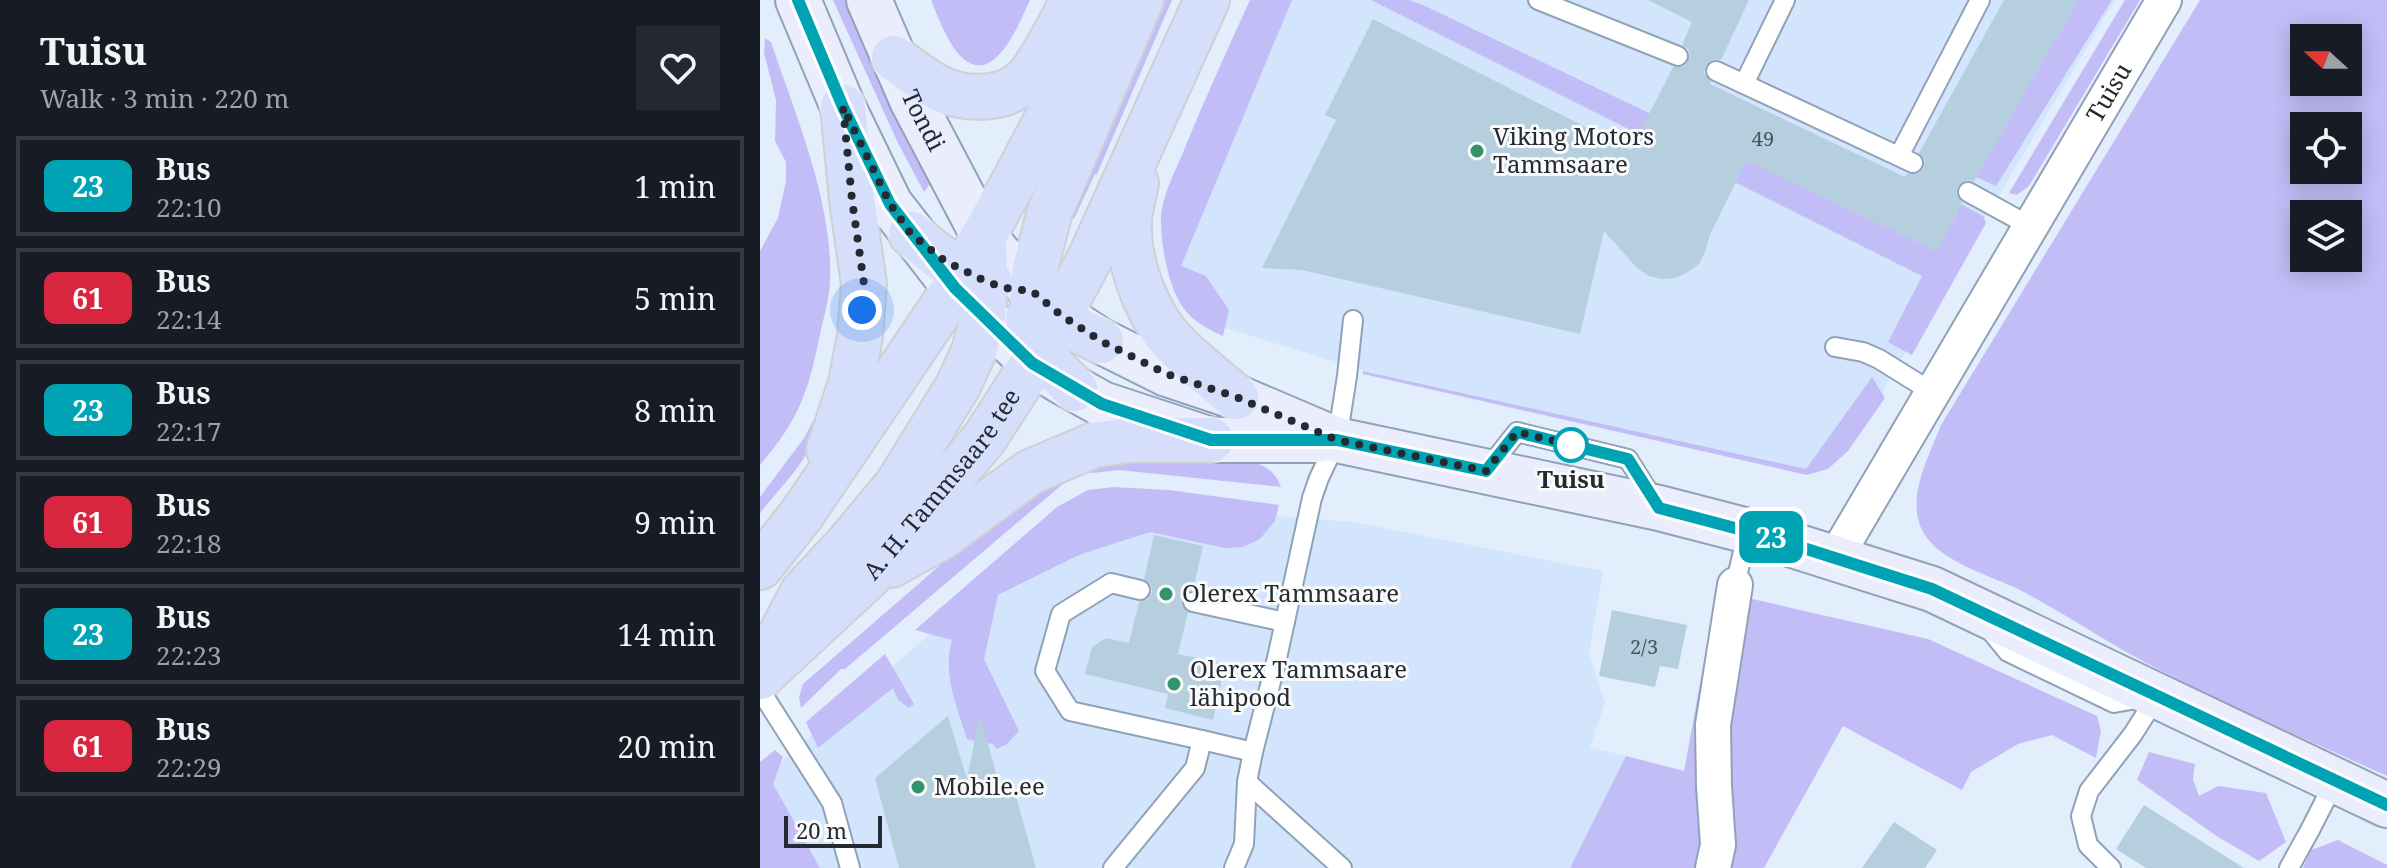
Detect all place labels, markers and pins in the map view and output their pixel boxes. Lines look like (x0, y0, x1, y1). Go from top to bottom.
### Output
place label: Viking Motors Tammsaare (1493, 119, 1654, 180)
marker: Viking Motors Tammsaare (1468, 142, 1486, 160)
marker: Tuisu (1554, 428, 1588, 462)
place label: Tuisu (1537, 462, 1605, 495)
place label: Olerex Tammsaare (1182, 576, 1399, 609)
marker: Olerex Tammsaare (1157, 585, 1175, 603)
place label: Olerex Tammsaare lähipood (1190, 652, 1407, 713)
marker: Olerex Tammsaare lähipood (1165, 675, 1183, 693)
place label: Mobile.ee (934, 769, 1045, 802)
marker: Mobile.ee (909, 778, 927, 796)

